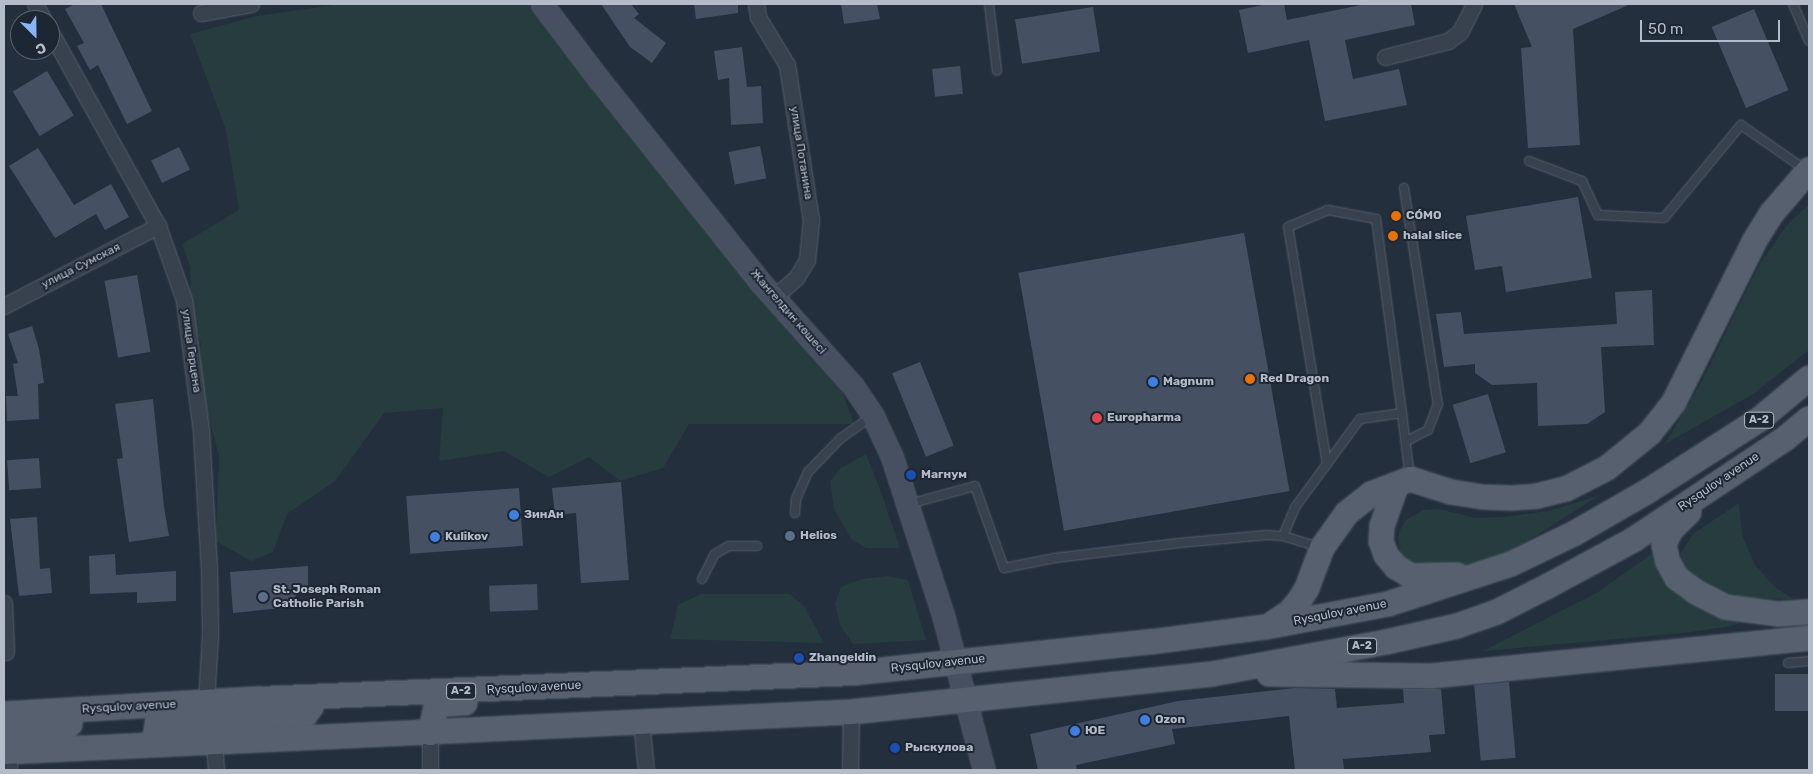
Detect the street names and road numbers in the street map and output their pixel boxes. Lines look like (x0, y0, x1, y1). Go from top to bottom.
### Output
street label: улица Потанина (787, 105, 815, 201)
street label: улица Сумская (39, 240, 123, 292)
street label: Жангелдин көшесі (747, 266, 829, 358)
street label: улица Герцена (178, 308, 204, 394)
road number: A-2 (1744, 412, 1774, 428)
street label: Rysqulov avenue (1676, 450, 1762, 514)
street label: Rysqulov avenue (1292, 597, 1388, 629)
road number: A-2 (1347, 637, 1377, 654)
street label: Rysqulov avenue (890, 652, 986, 676)
street label: Rysqulov avenue (486, 678, 582, 698)
road number: A-2 (446, 682, 476, 699)
street label: Rysqulov avenue (81, 697, 177, 717)

